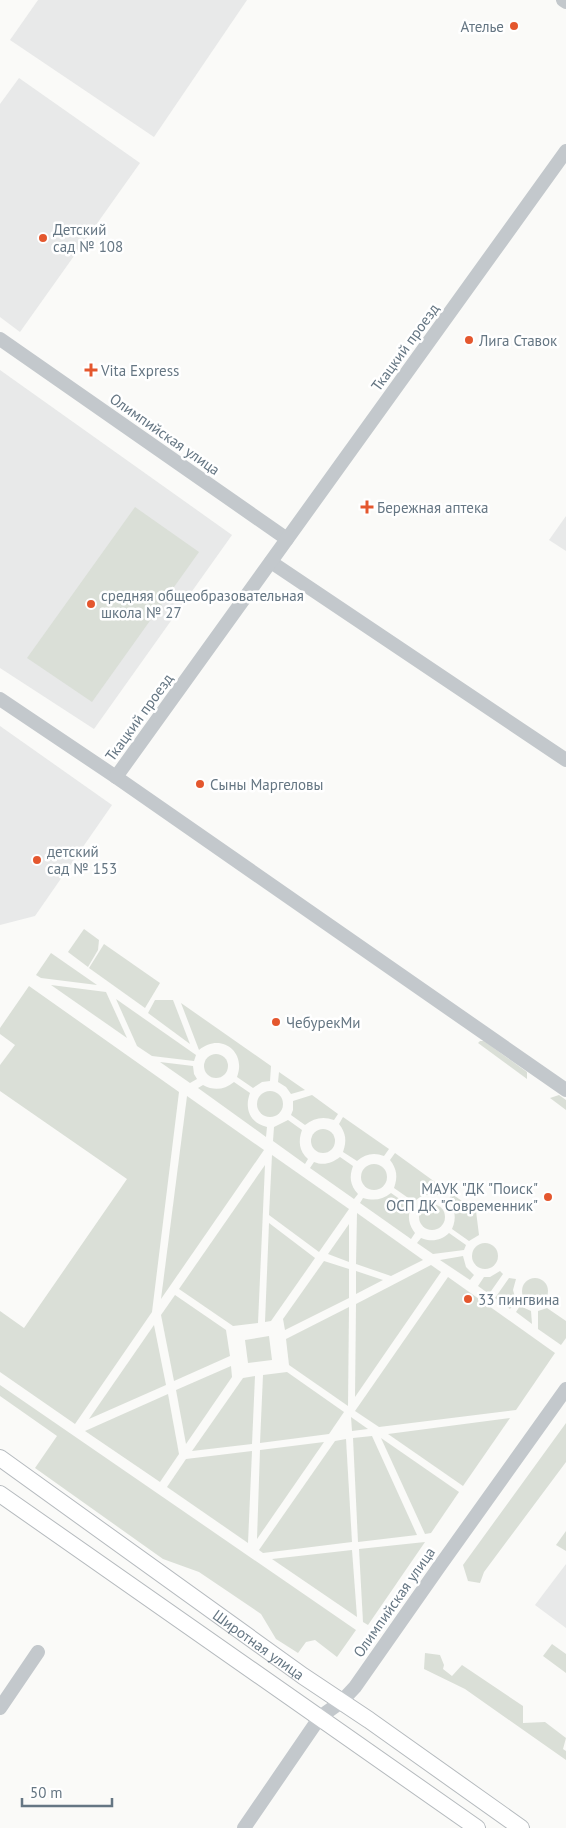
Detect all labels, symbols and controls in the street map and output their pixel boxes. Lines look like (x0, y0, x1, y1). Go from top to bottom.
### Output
place label: Ателье (461, 17, 504, 36)
marker: Ателье (508, 20, 520, 32)
place label: Детский сад № 108 (53, 220, 123, 256)
marker: Детский сад № 108 (37, 232, 49, 244)
street label: Ткацкий проезд (367, 300, 443, 394)
place label: Лига Ставок (478, 331, 558, 350)
marker: Лига Ставок (463, 334, 475, 346)
place label: Vita Express (100, 361, 179, 380)
marker: Vita Express (85, 364, 97, 376)
street label: Олимпийская улица (106, 389, 224, 479)
place label: Бережная аптека (377, 498, 489, 517)
marker: Бережная аптека (361, 501, 373, 513)
place label: средняя общеобразовательная школа № 27 (101, 586, 304, 622)
marker: средняя общеобразовательная школа № 27 (85, 598, 97, 610)
street label: Ткацкий проезд (101, 670, 177, 764)
place label: Сыны Маргеловы (210, 775, 323, 794)
marker: Сыны Маргеловы (194, 778, 206, 790)
place label: детский сад № 153 (47, 842, 117, 878)
marker: детский сад № 153 (31, 854, 43, 866)
place label: ЧебурекМи (286, 1013, 361, 1032)
marker: ЧебурекМи (270, 1016, 282, 1028)
place label: МАУК "ДК "Поиск" ОСП ДК "Современник" (386, 1179, 538, 1215)
marker: МАУК "ДК "Поиск" ОСП ДК "Современник" (542, 1191, 554, 1203)
place label: 33 пингвина (478, 1290, 559, 1309)
marker: 33 пингвина (462, 1293, 474, 1305)
street label: Олимпийская улица (349, 1543, 439, 1661)
street label: Широтная улица (209, 1605, 308, 1684)
scale bar (22, 1776, 112, 1808)
text: 50 m (30, 1783, 63, 1802)

